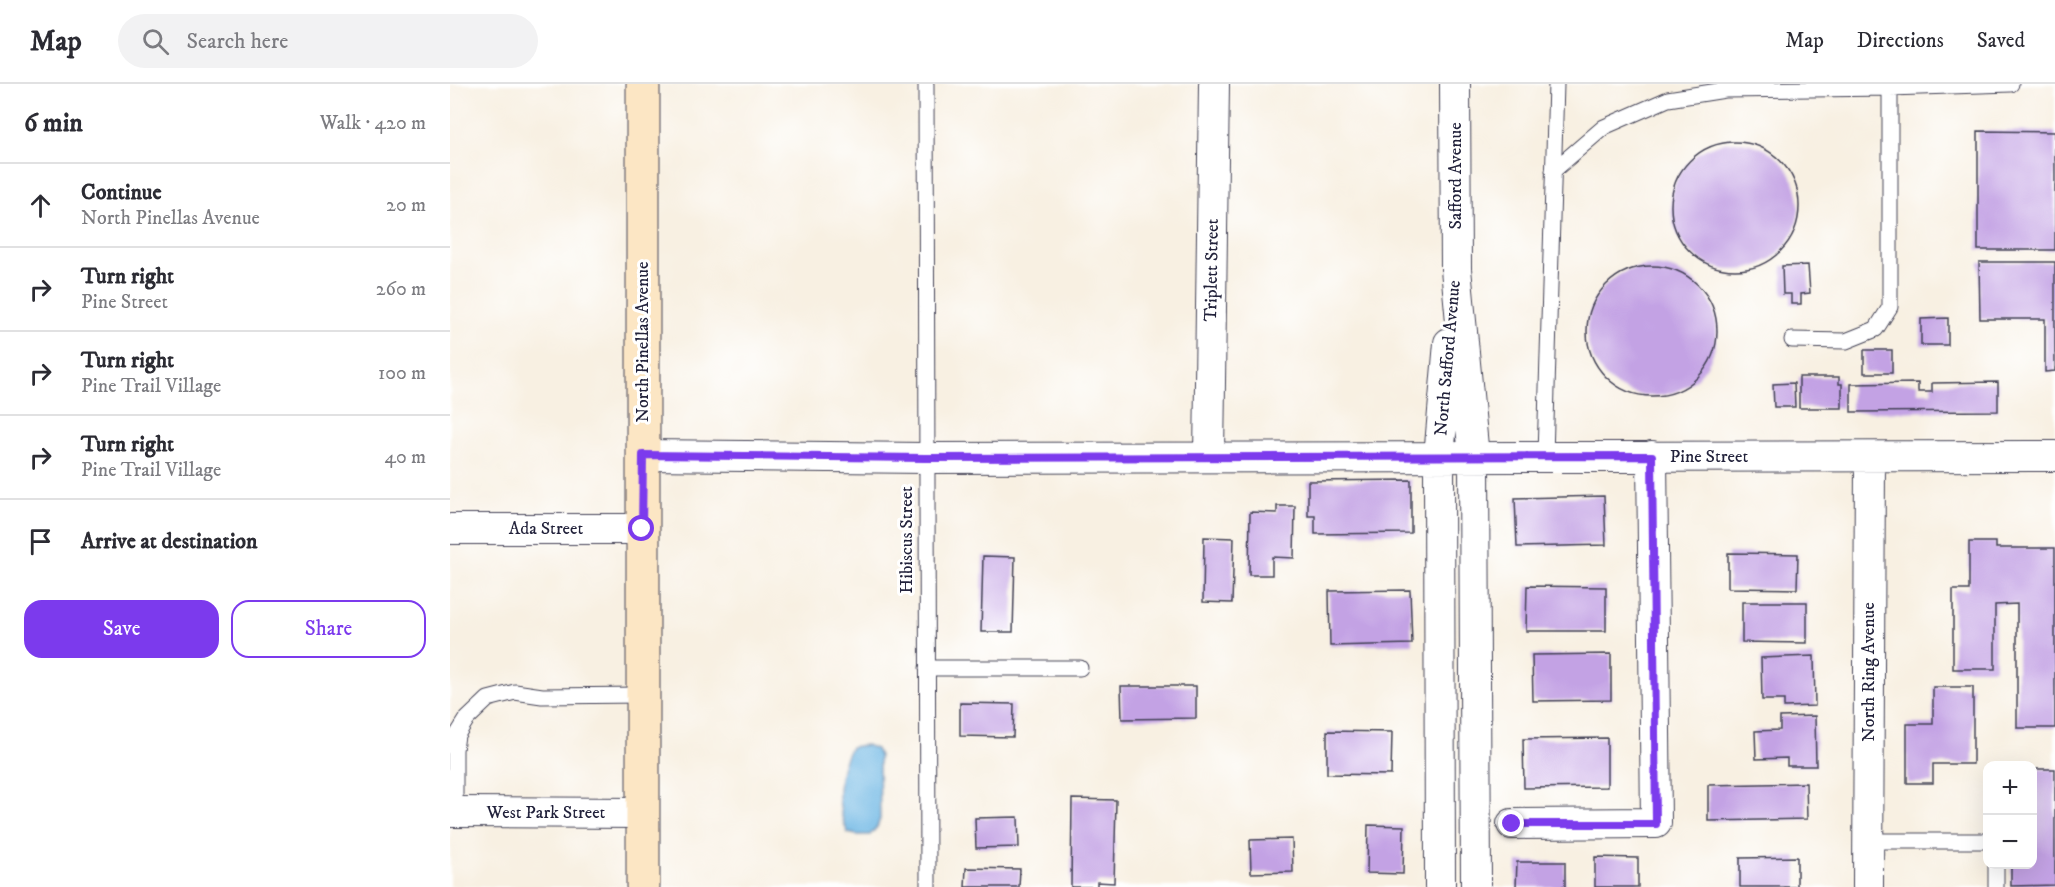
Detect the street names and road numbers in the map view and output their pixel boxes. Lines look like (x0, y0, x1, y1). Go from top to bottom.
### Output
street label: Safford Avenue (1445, 122, 1467, 230)
street label: Triplett Street (1200, 218, 1224, 322)
street label: North Pinellas Avenue (632, 262, 654, 422)
street label: North Safford Avenue (1430, 279, 1466, 437)
street label: Pine Street (1670, 446, 1748, 468)
street label: Hibiscus Street (896, 486, 918, 594)
street label: Ada Street (509, 518, 583, 540)
street label: North Ring Avenue (1858, 602, 1880, 742)
street label: West Park Street (486, 802, 606, 824)

